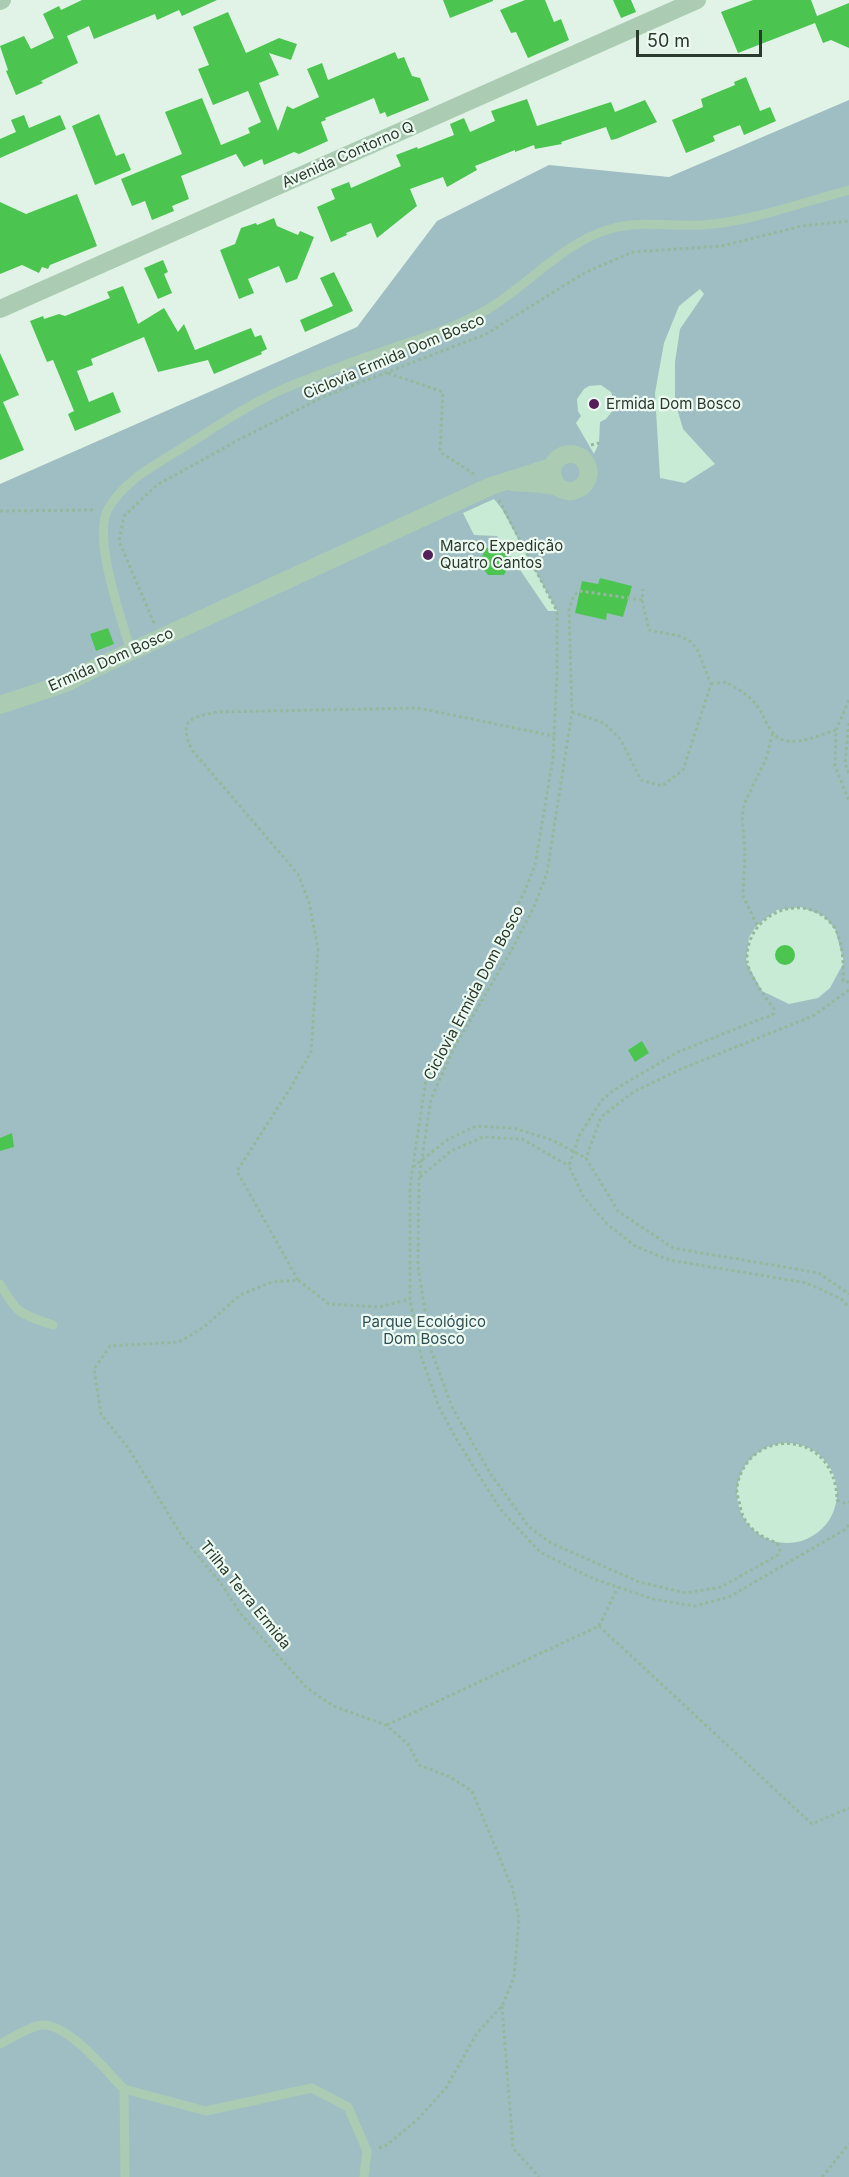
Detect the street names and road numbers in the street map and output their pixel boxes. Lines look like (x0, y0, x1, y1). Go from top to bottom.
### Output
street label: Avenida Contorno Q (279, 118, 417, 192)
street label: Ciclovia Ermida Dom Bosco (301, 311, 487, 403)
street label: Ermida Dom Bosco (46, 624, 176, 696)
street label: Ciclovia Ermida Dom Bosco (420, 903, 528, 1083)
street label: Trilha Terra Ermida (196, 1537, 294, 1653)

